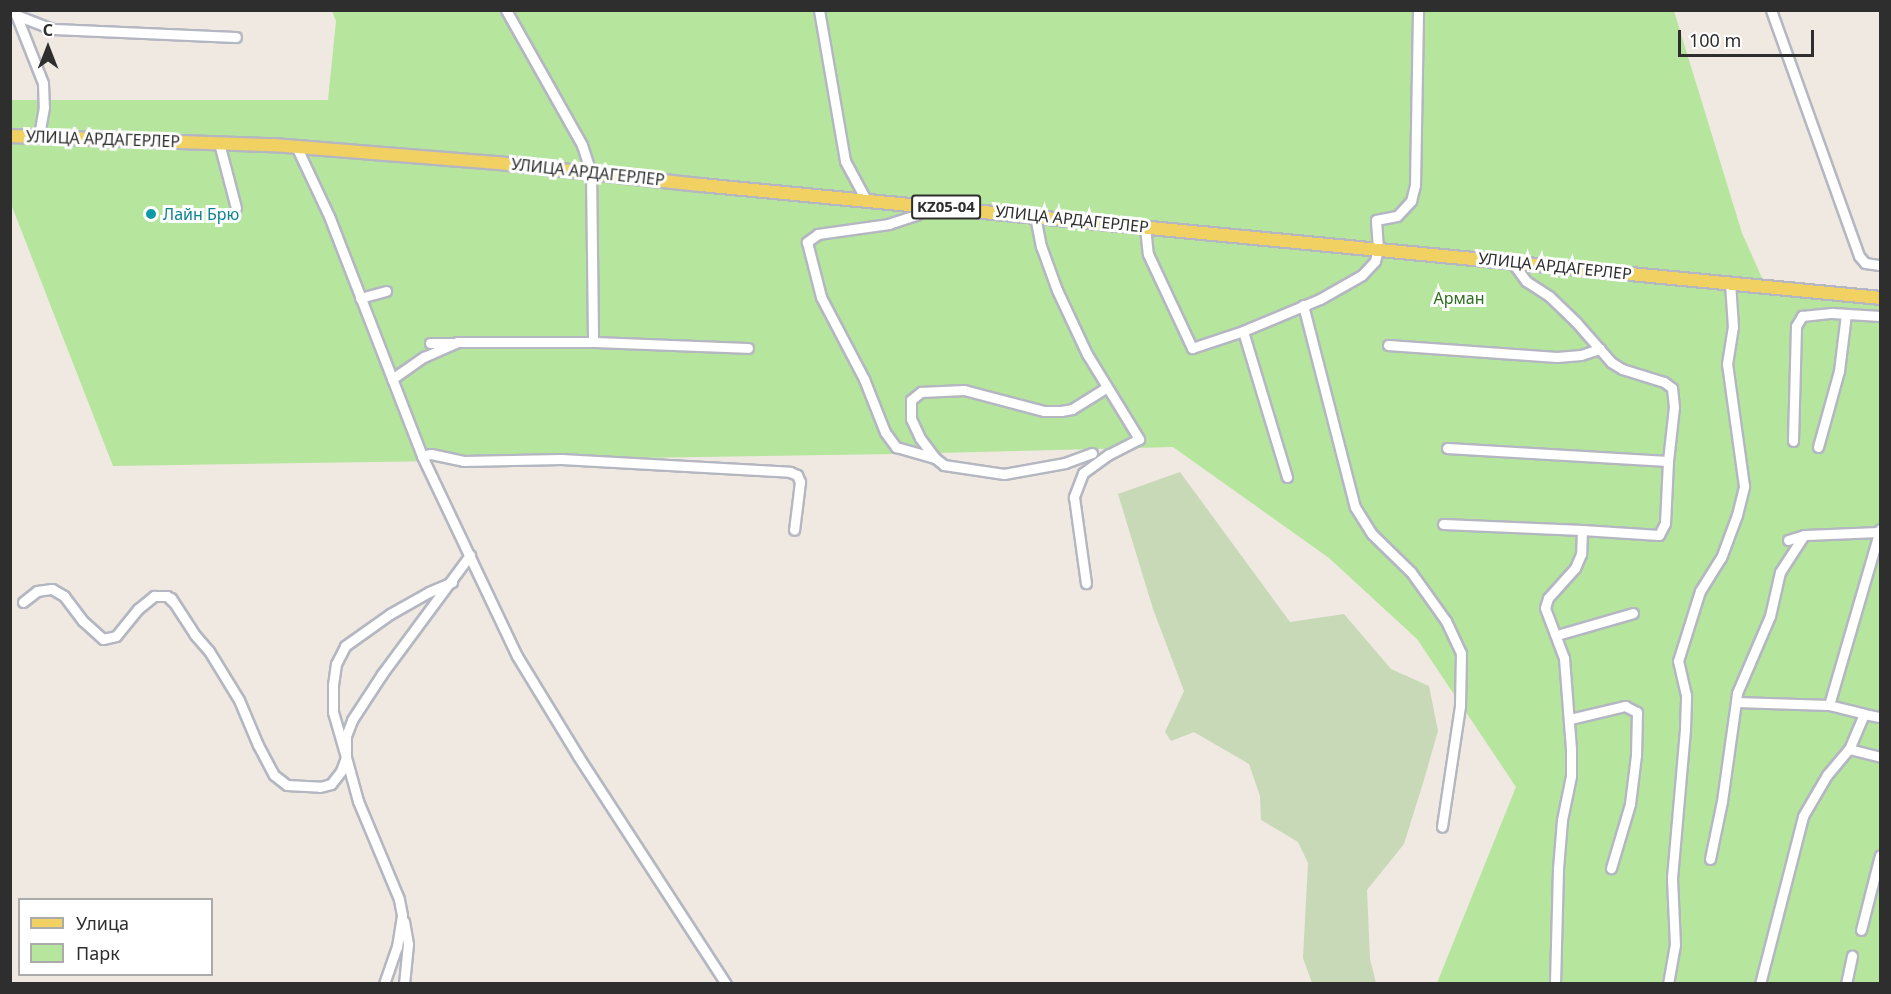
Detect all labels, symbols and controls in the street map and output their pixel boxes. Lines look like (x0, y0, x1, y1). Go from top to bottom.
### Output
north arrow (18, 18, 78, 78)
scale bar (1681, 18, 1818, 56)
text: С (43, 19, 53, 41)
text: 100 m (1689, 28, 1741, 52)
street label: УЛИЦА АРДАГЕРЛЕР (26, 127, 180, 151)
street label: УЛИЦА АРДАГЕРЛЕР (510, 154, 666, 190)
road number: KZ05-04 (910, 195, 982, 219)
street label: УЛИЦА АРДАГЕРЛЕР (994, 201, 1150, 237)
place label: Лайн Брю (163, 204, 239, 224)
marker: Лайн Брю (144, 207, 158, 221)
street label: УЛИЦА АРДАГЕРЛЕР (1477, 248, 1633, 284)
park label: Арман (1434, 288, 1484, 308)
legend (18, 898, 213, 976)
text: Улица (76, 911, 129, 935)
text: Парк (76, 941, 120, 965)

